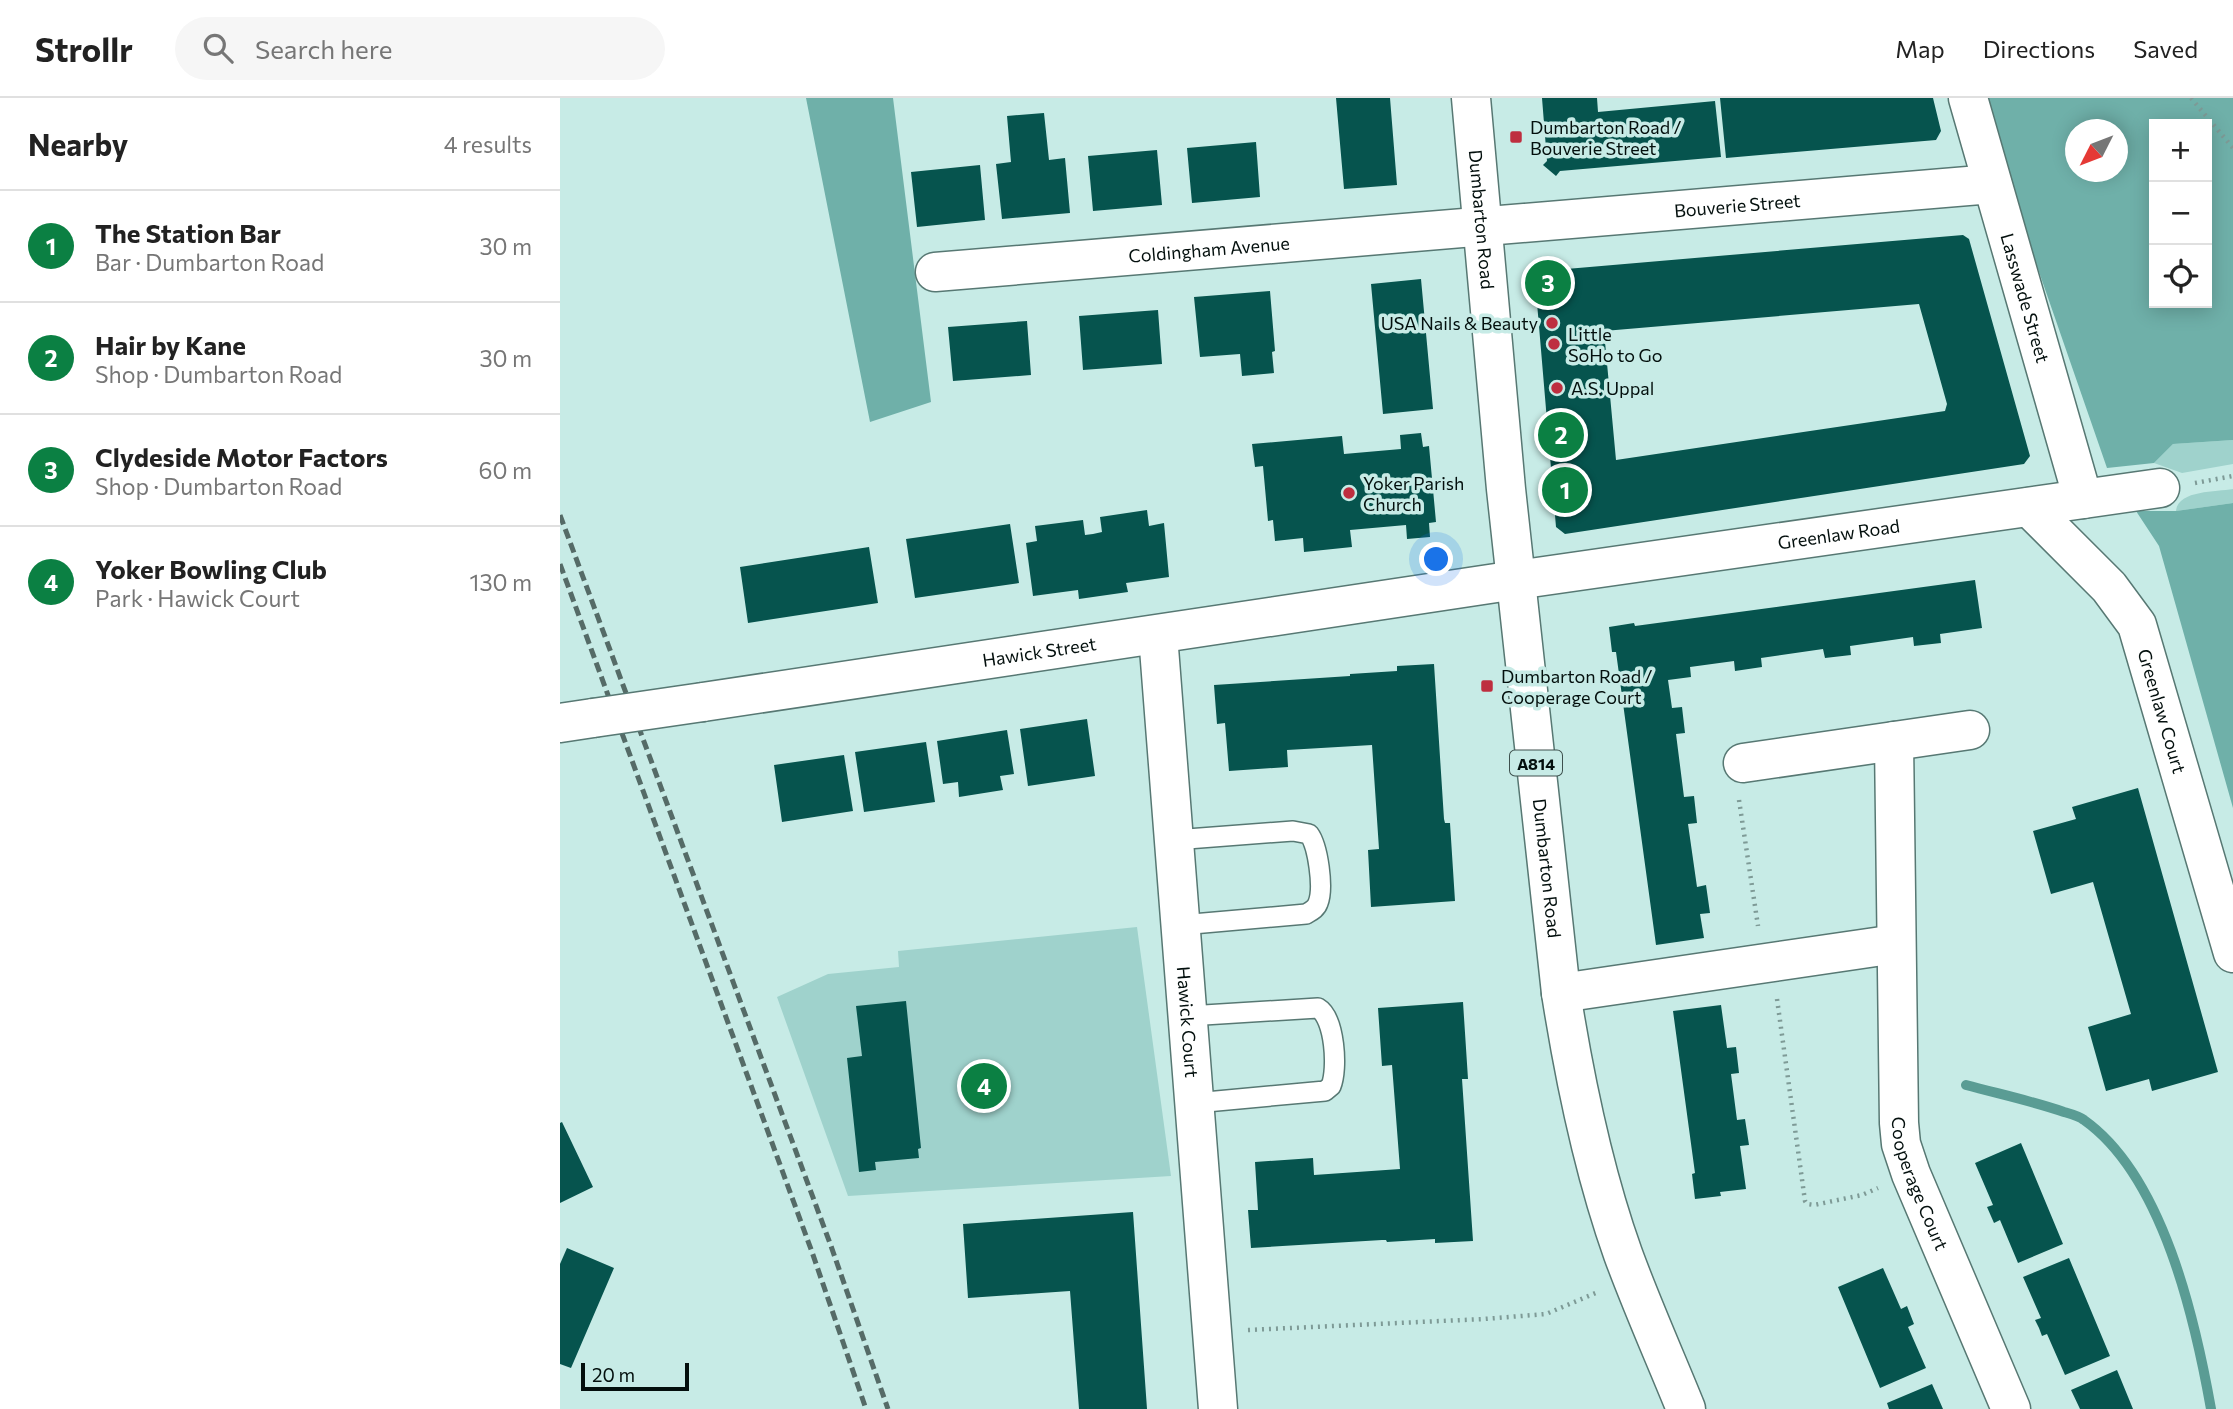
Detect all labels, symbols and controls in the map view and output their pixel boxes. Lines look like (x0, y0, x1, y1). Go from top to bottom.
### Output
search box (175, 17, 665, 80)
text: Strollr (35, 28, 133, 69)
icon: search (199, 29, 237, 67)
text: Search here (255, 33, 392, 64)
text: Map (1895, 34, 1945, 63)
text: Directions (1983, 34, 2095, 63)
text: Saved (2133, 34, 2198, 63)
place label: Dumbarton Road / Bouverie Street (1530, 116, 1682, 159)
north arrow (2065, 119, 2128, 182)
map controls (2149, 119, 2212, 308)
button: + (2149, 119, 2212, 182)
text: Nearby (28, 125, 128, 162)
marker: Dumbarton Road / Bouverie Street (1508, 129, 1524, 145)
text: 4 results (444, 130, 532, 158)
street label: Dumbarton Road (1465, 149, 1499, 290)
button: − (2149, 182, 2212, 245)
street label: Bouverie Street (1673, 189, 1801, 221)
text: The Station Bar (95, 217, 281, 248)
street label: Lasswade Street (1996, 231, 2054, 365)
text: 1 (46, 232, 56, 260)
text: 30 m (479, 232, 532, 260)
street label: Coldingham Avenue (1128, 232, 1291, 267)
button: locate (2149, 245, 2212, 308)
text: Bar · Dumbarton Road (95, 248, 324, 276)
pin: 3 (1525, 257, 1571, 309)
place label: USA Nails & Beauty (1381, 312, 1538, 334)
marker: USA Nails & Beauty (1544, 315, 1560, 331)
place label: Little SoHo to Go (1568, 323, 1662, 366)
text: Hair by Kane (95, 329, 246, 360)
marker: Little SoHo to Go (1546, 336, 1562, 352)
text: 2 (44, 344, 58, 372)
text: 30 m (479, 344, 532, 372)
text: Shop · Dumbarton Road (95, 360, 342, 388)
place label: A.S. Uppal (1571, 377, 1654, 399)
marker: A.S. Uppal (1549, 380, 1565, 396)
pin: 2 (1538, 409, 1584, 461)
text: Clydeside Motor Factors (95, 441, 388, 472)
text: 3 (44, 456, 58, 484)
text: 60 m (479, 456, 532, 484)
pin: 1 (1542, 464, 1588, 516)
text: Shop · Dumbarton Road (95, 472, 342, 500)
place label: Yoker Parish Church (1363, 472, 1464, 515)
marker: Yoker Parish Church (1341, 485, 1357, 501)
street label: Greenlaw Road (1776, 514, 1901, 554)
your location (1419, 542, 1453, 576)
text: Yoker Bowling Club (95, 553, 327, 584)
text: 4 (44, 568, 58, 596)
text: 130 m (470, 568, 532, 596)
text: Park · Hawick Court (95, 584, 300, 612)
street label: Hawick Street (981, 632, 1098, 671)
street label: Greenlaw Court (2134, 646, 2191, 776)
place label: Dumbarton Road / Cooperage Court (1501, 665, 1653, 708)
marker: Dumbarton Road / Cooperage Court (1479, 678, 1495, 694)
road number: A814 (1510, 750, 1562, 776)
street label: Dumbarton Road (1529, 797, 1566, 939)
street label: Hawick Court (1173, 965, 1203, 1078)
pin: 4 (961, 1060, 1007, 1112)
street label: Cooperage Court (1888, 1116, 1953, 1253)
scale bar (581, 1360, 690, 1392)
text: 20 m (592, 1363, 635, 1386)

